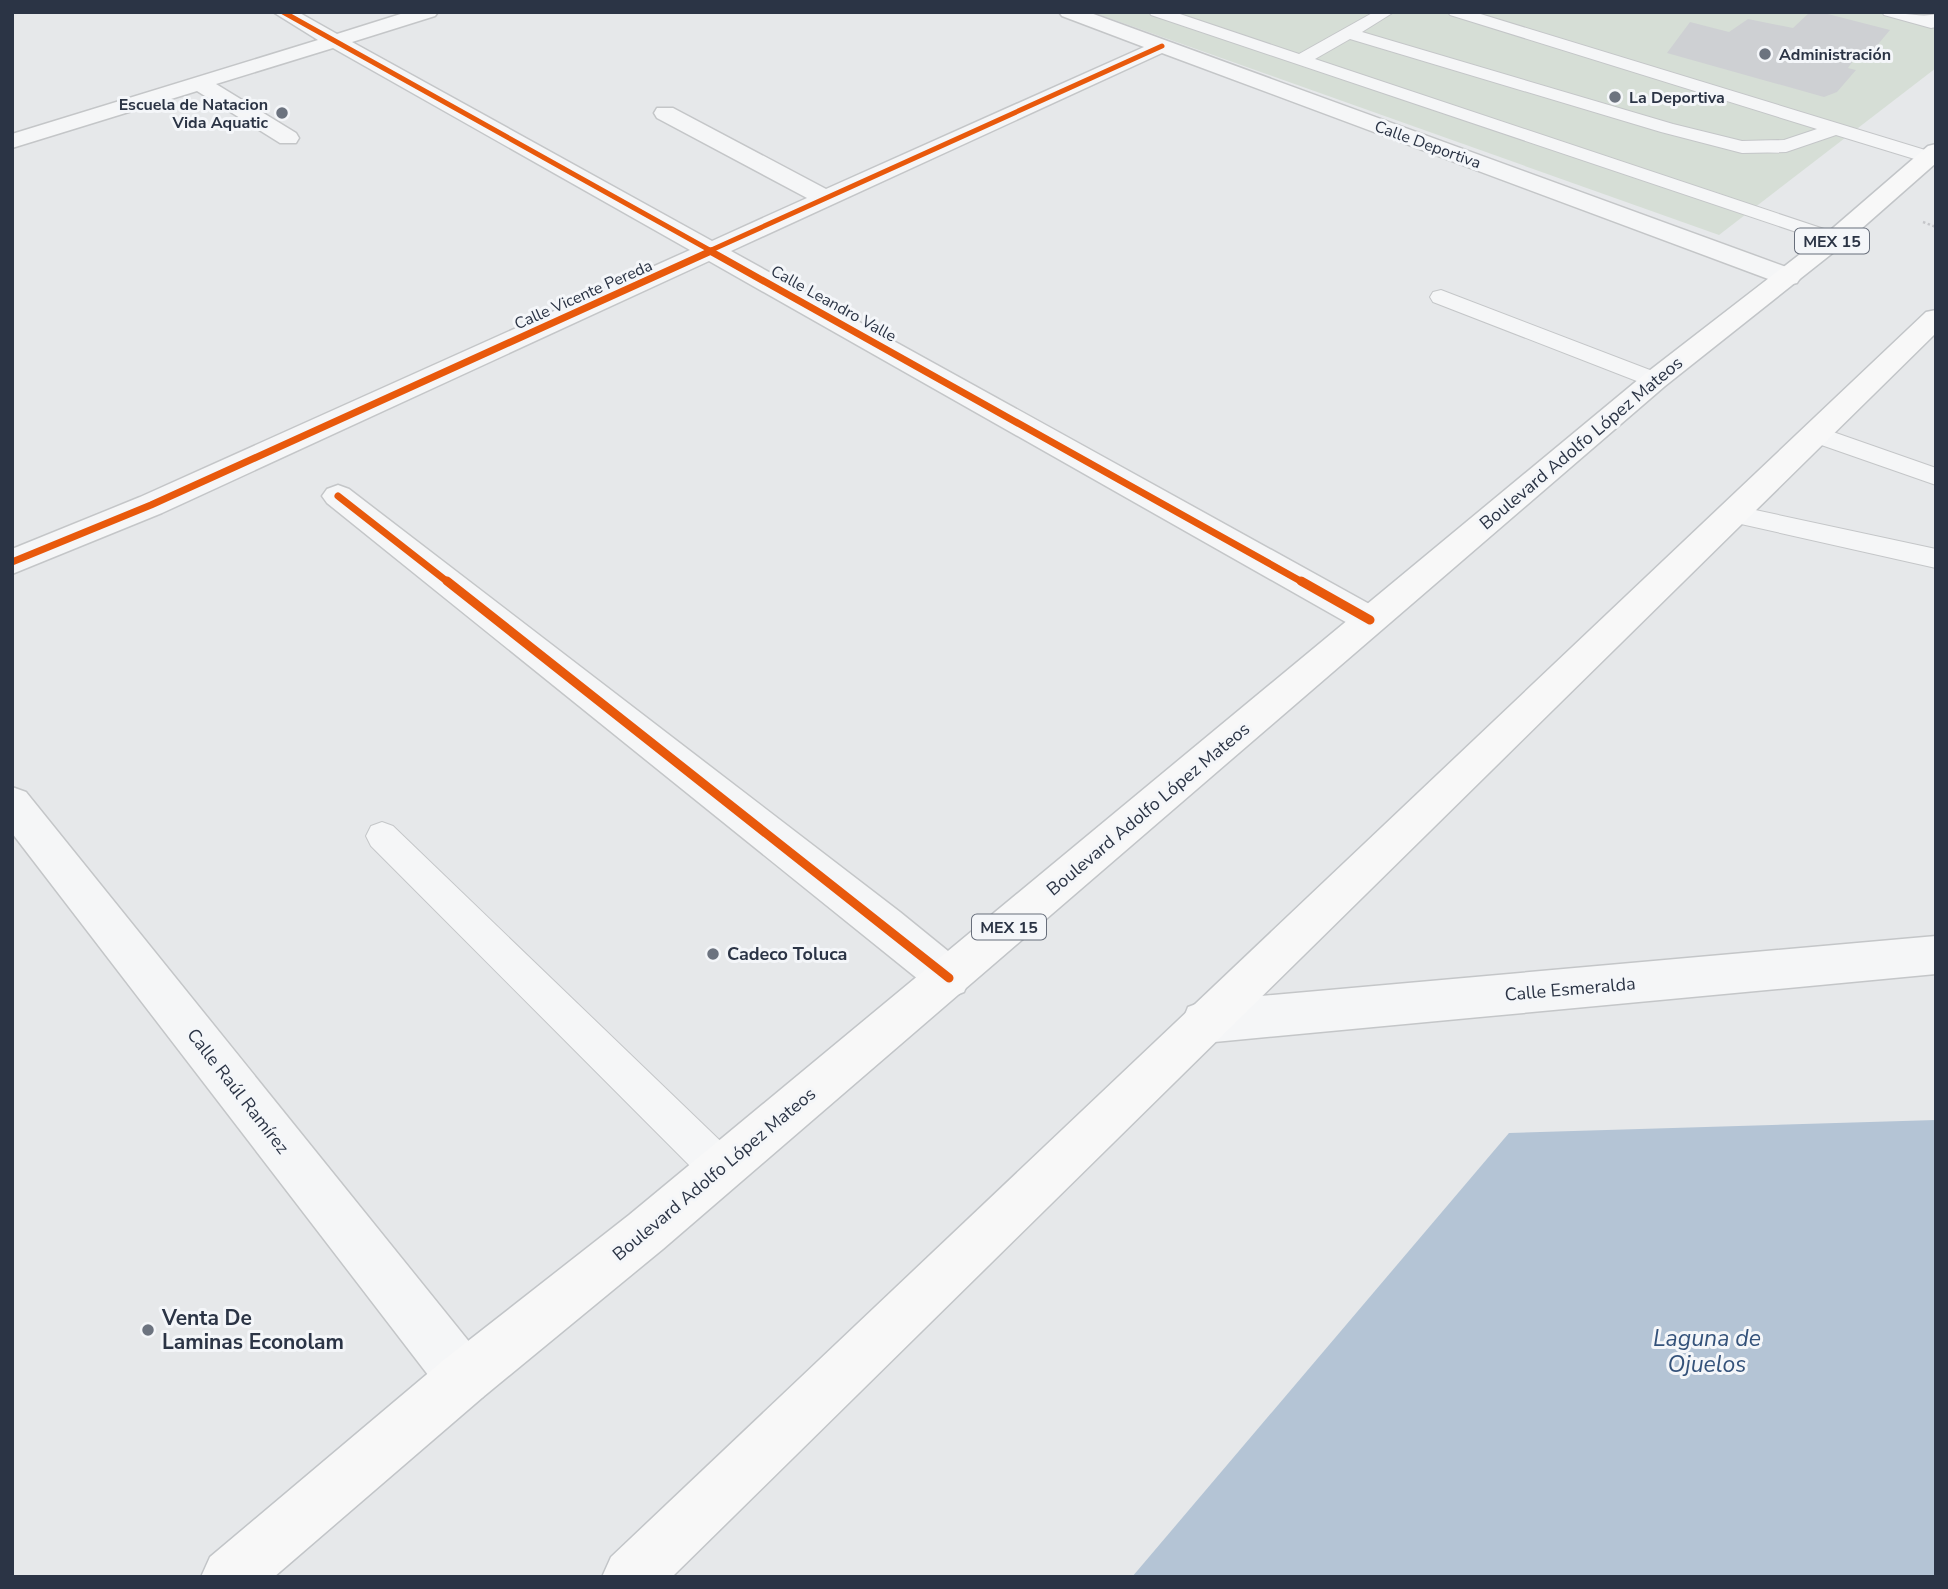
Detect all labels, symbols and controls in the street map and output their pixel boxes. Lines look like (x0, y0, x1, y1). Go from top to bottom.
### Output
place label: Administración (1779, 44, 1891, 66)
marker: Administración (1757, 46, 1773, 62)
place label: La Deportiva (1629, 87, 1725, 109)
marker: La Deportiva (1607, 89, 1623, 105)
place label: Escuela de Natacion Vida Aquatic (119, 94, 268, 134)
marker: Escuela de Natacion Vida Aquatic (274, 105, 290, 121)
street label: Calle Deportiva (1371, 116, 1484, 174)
road number: MEX 15 (1795, 229, 1869, 254)
street label: Calle Vicente Pereda (511, 255, 656, 335)
street label: Calle Leandro Valle (767, 260, 900, 347)
street label: Boulevard Adolfo López Mateos (1474, 351, 1688, 535)
street label: Boulevard Adolfo López Mateos (1041, 717, 1255, 901)
road number: MEX 15 (972, 914, 1046, 939)
place label: Cadeco Toluca (727, 942, 847, 966)
marker: Cadeco Toluca (705, 946, 721, 962)
street label: Calle Esmeralda (1504, 971, 1636, 1007)
street label: Calle Raúl Ramírez (181, 1023, 295, 1159)
street label: Boulevard Adolfo López Mateos (607, 1082, 821, 1266)
place label: Venta De Laminas Econolam (161, 1304, 344, 1356)
marker: Venta De Laminas Econolam (140, 1322, 156, 1338)
water label: Laguna de Ojuelos (1653, 1323, 1761, 1380)

